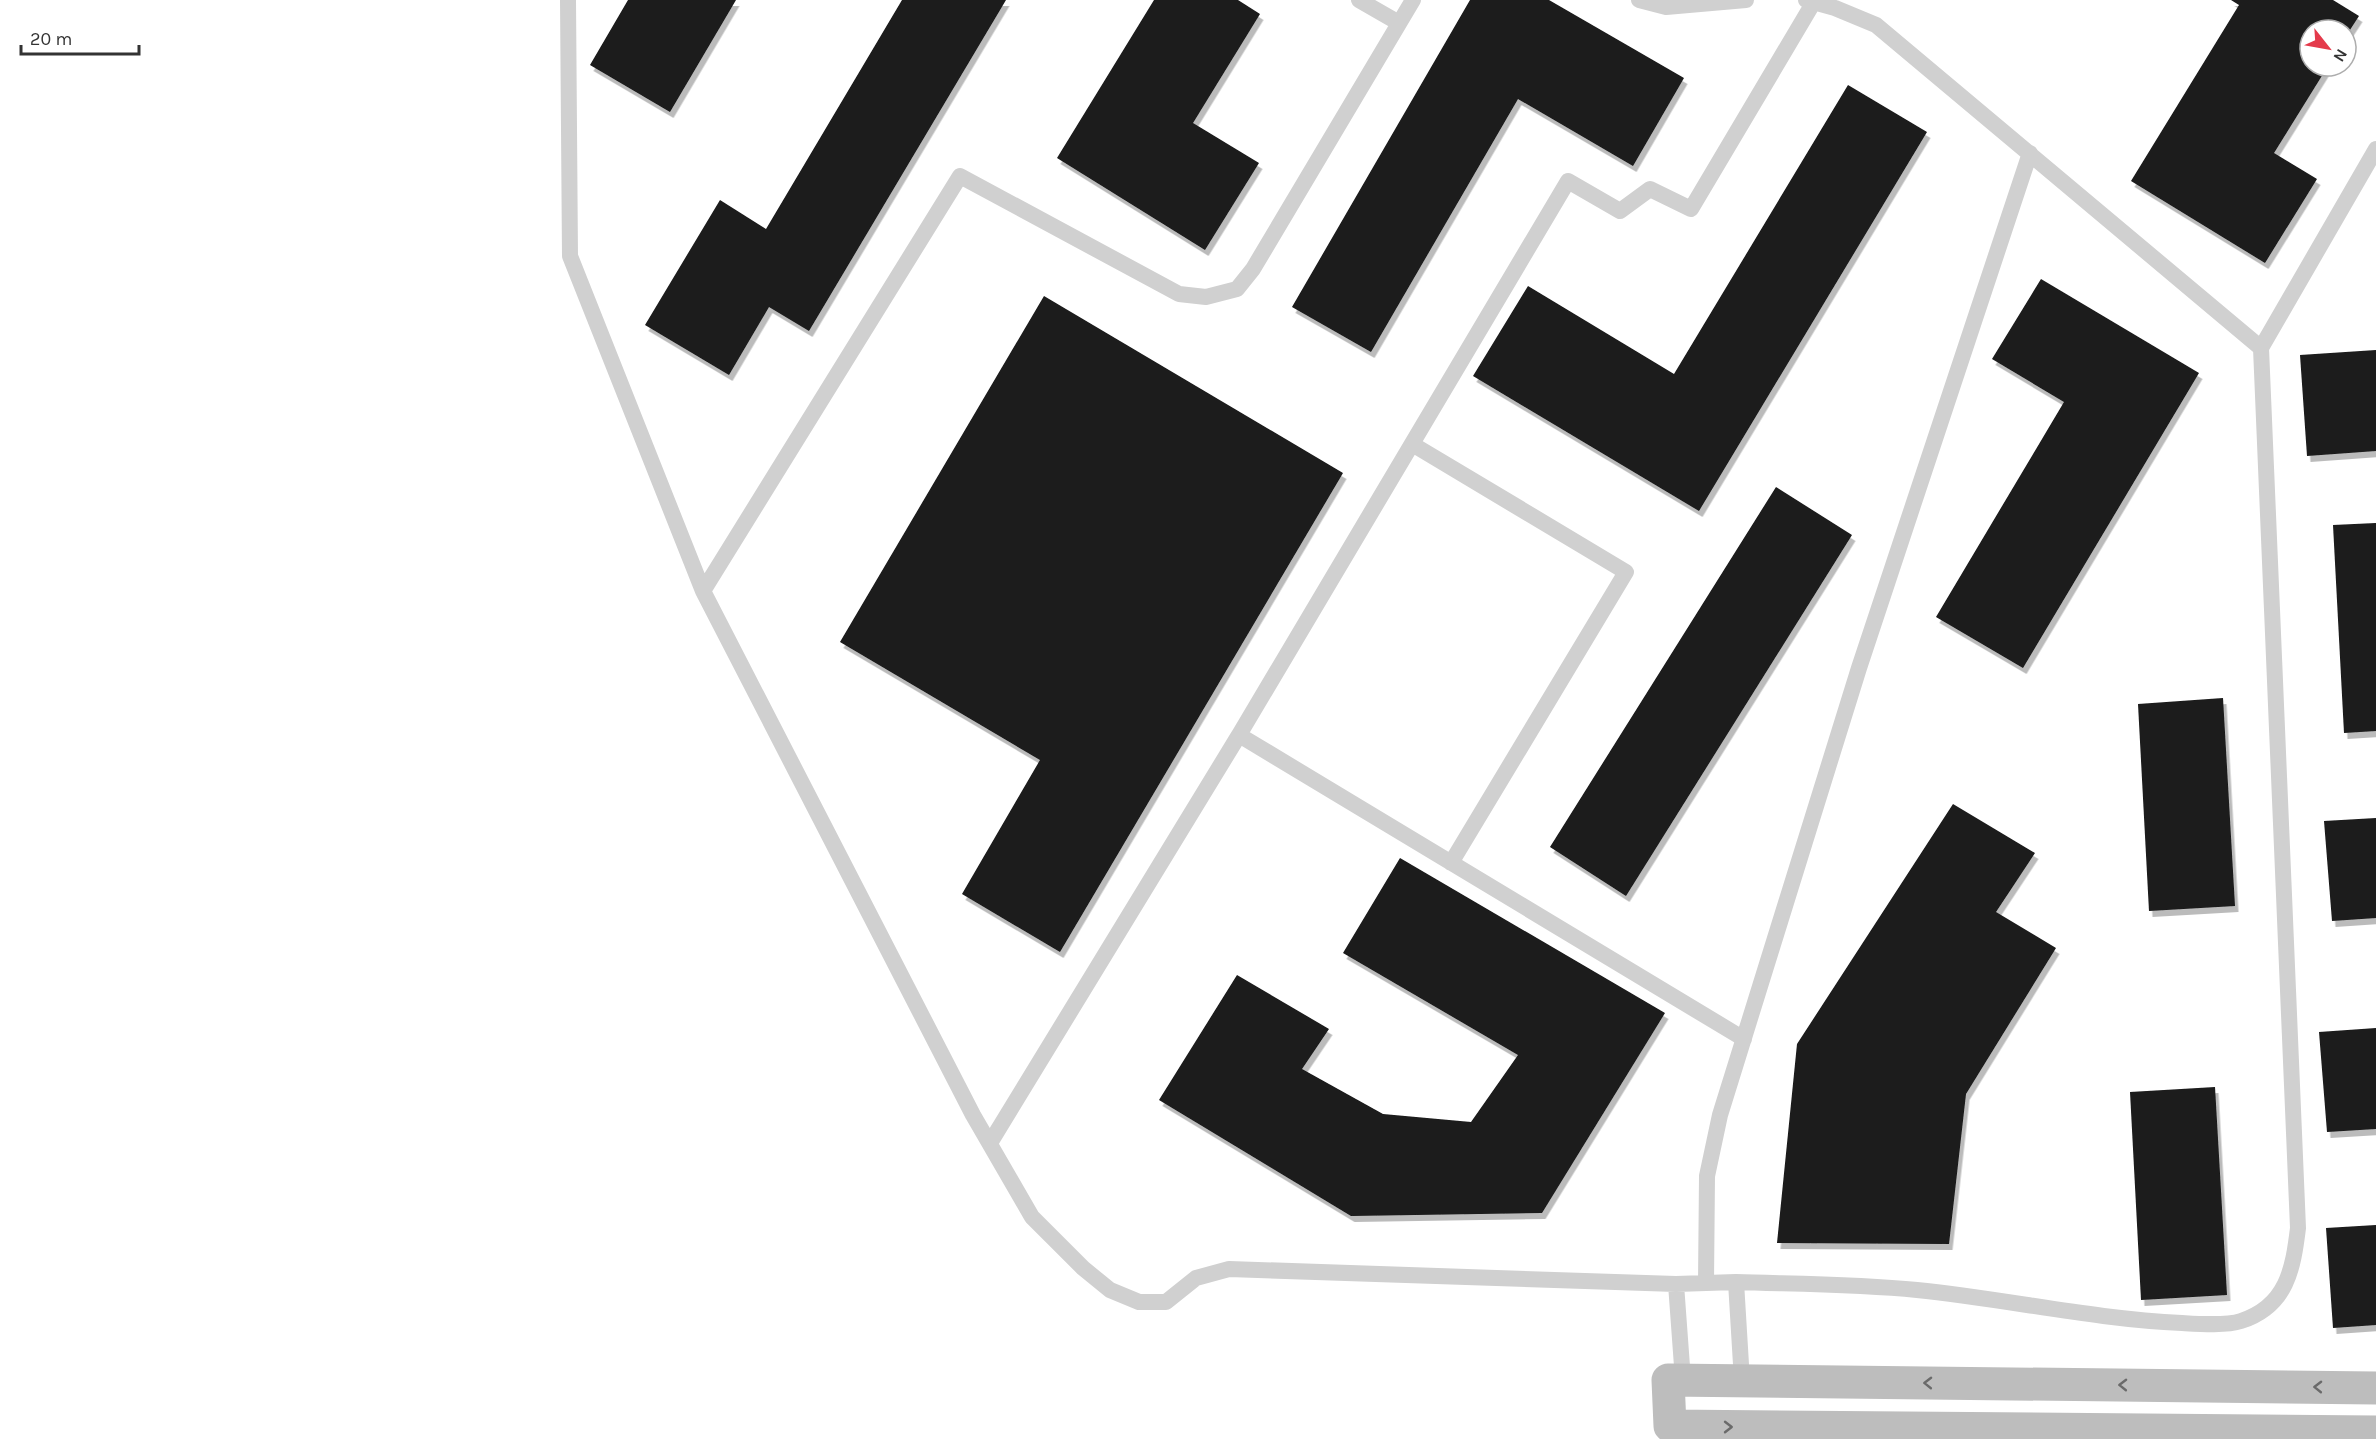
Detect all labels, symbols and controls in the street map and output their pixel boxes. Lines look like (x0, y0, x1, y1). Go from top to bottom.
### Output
scale bar (21, 18, 140, 56)
north arrow (2298, 18, 2358, 78)
text: 20 m (30, 28, 72, 50)
text: N (2329, 46, 2352, 65)
one-way arrow (1923, 1377, 1932, 1389)
one-way arrow (2118, 1379, 2127, 1391)
one-way arrow (2313, 1381, 2322, 1393)
one-way arrow (1724, 1421, 1733, 1433)

